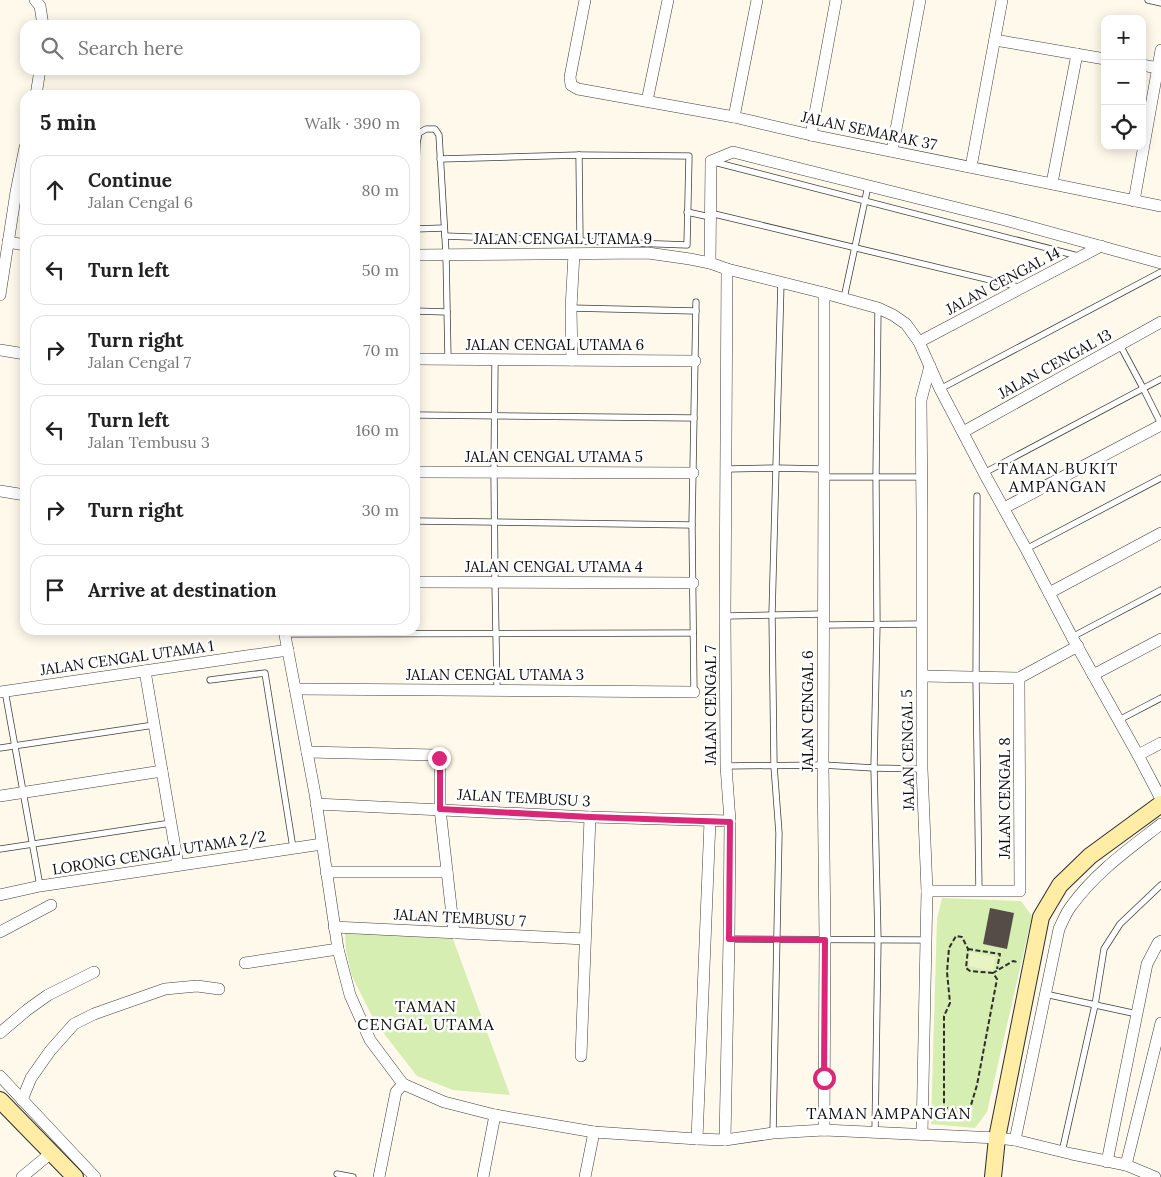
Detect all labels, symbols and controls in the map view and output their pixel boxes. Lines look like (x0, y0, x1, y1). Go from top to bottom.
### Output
map controls (1101, 15, 1146, 150)
button: + (1101, 15, 1146, 60)
search box (20, 20, 420, 75)
icon: search (38, 34, 66, 62)
text: Search here (78, 36, 184, 60)
button: − (1101, 60, 1146, 105)
button: locate (1101, 105, 1146, 150)
street label: JALAN SEMARAK 37 (799, 107, 939, 154)
text: 5 min (40, 109, 96, 136)
text: Walk · 390 m (304, 113, 400, 133)
text: Continue (88, 168, 172, 192)
icon: ahead (41, 176, 69, 204)
text: 80 m (362, 180, 399, 200)
text: Jalan Cengal 6 (88, 192, 193, 212)
street label: JALAN CENGAL UTAMA 9 (473, 229, 652, 248)
street label: JALAN CENGAL 14 (942, 242, 1063, 319)
icon: left (41, 256, 69, 284)
text: Turn left (88, 258, 169, 282)
text: 50 m (362, 260, 399, 280)
street label: JALAN CENGAL 13 (994, 325, 1115, 403)
text: Turn right (88, 328, 184, 352)
street label: JALAN CENGAL UTAMA 6 (465, 335, 644, 354)
icon: right (41, 336, 69, 364)
text: 70 m (363, 340, 399, 360)
text: Jalan Cengal 7 (88, 352, 191, 372)
text: Turn left (88, 408, 169, 432)
icon: left (41, 416, 69, 444)
text: 160 m (355, 420, 399, 440)
text: Jalan Tembusu 3 (88, 432, 210, 452)
street label: JALAN CENGAL UTAMA 5 (464, 447, 643, 466)
district label: TAMAN BUKIT AMPANGAN (998, 458, 1118, 496)
icon: right (41, 496, 69, 524)
text: Turn right (88, 498, 184, 522)
text: 30 m (362, 500, 399, 520)
street label: JALAN CENGAL UTAMA 4 (464, 557, 643, 576)
icon: arrive (41, 576, 69, 604)
text: Arrive at destination (88, 578, 277, 602)
street label: JALAN CENGAL UTAMA 1 (38, 636, 215, 679)
street label: JALAN CENGAL 7 (701, 645, 720, 766)
street label: JALAN CENGAL 6 (798, 650, 817, 773)
street label: JALAN CENGAL UTAMA 3 (405, 665, 584, 684)
street label: JALAN CENGAL 5 (897, 689, 918, 812)
street label: JALAN CENGAL 8 (995, 737, 1014, 860)
route end (428, 747, 451, 770)
street label: JALAN TEMBUSU 3 (456, 784, 591, 810)
street label: LORONG CENGAL UTAMA 2/2 (51, 826, 267, 880)
street label: JALAN TEMBUSU 7 (393, 905, 527, 930)
district label: TAMAN CENGAL UTAMA (357, 996, 495, 1034)
route start (813, 1067, 836, 1090)
district label: TAMAN AMPANGAN (806, 1103, 972, 1123)

